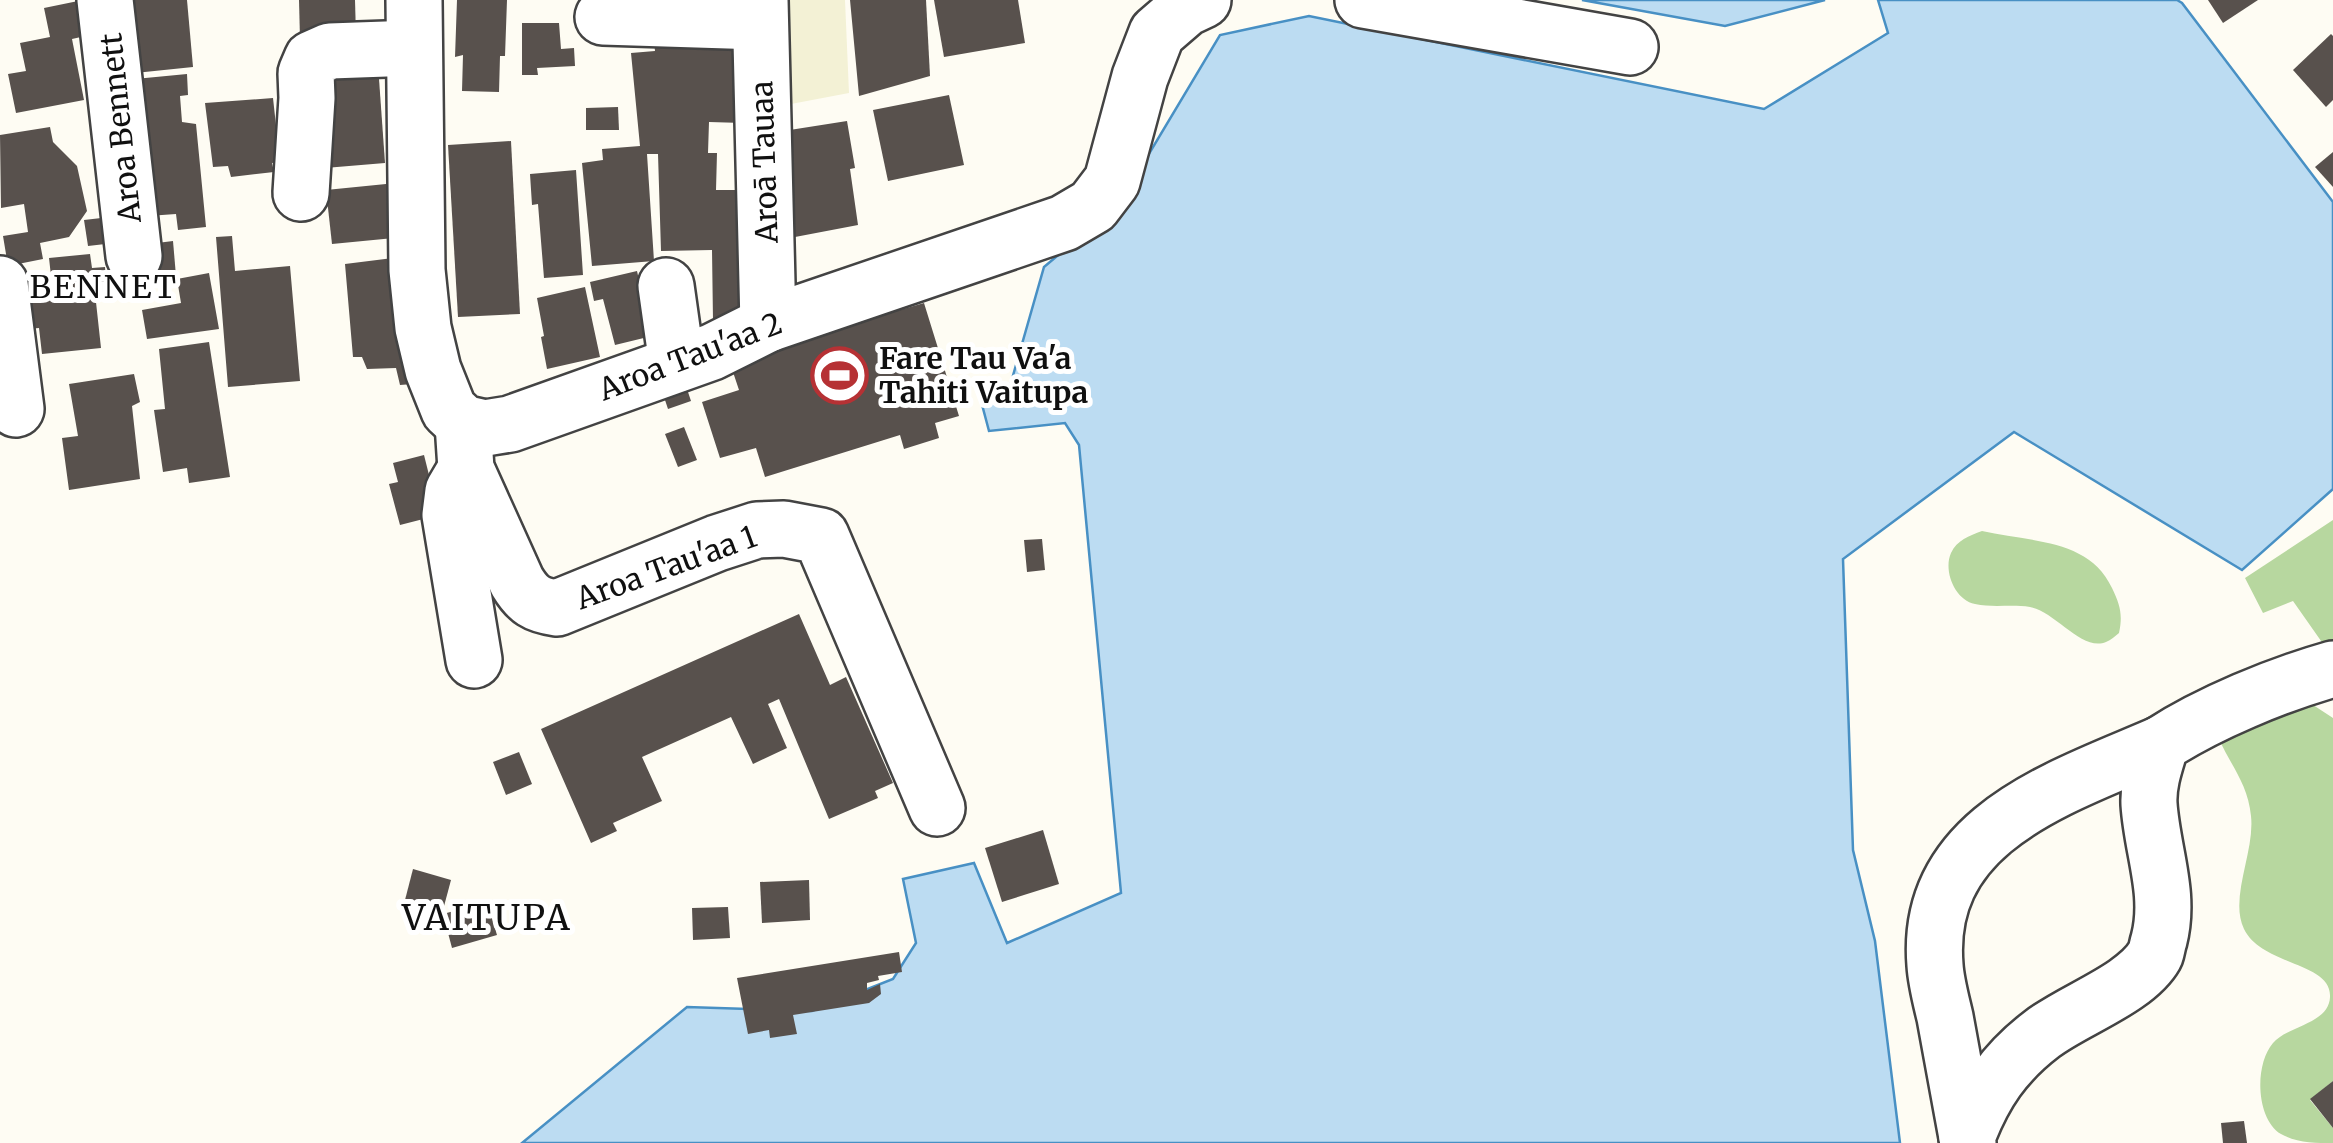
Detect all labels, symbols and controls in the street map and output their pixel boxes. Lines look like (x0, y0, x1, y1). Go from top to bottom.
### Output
street label: Aroa Bennett (91, 31, 149, 226)
street label: Aroā Tauaa (742, 80, 786, 245)
district label: BENNET (30, 267, 178, 307)
street label: Aroa Tau'aa 2 (592, 304, 787, 409)
place label: Fare Tau Va'a Tahiti Vaitupa (879, 339, 1088, 411)
sports icon: Fare Tau Va'a Tahiti Vaitupa (810, 345, 870, 405)
street label: Aroa Tau'aa 1 (570, 517, 761, 618)
district label: VAITUPA (401, 896, 572, 940)

